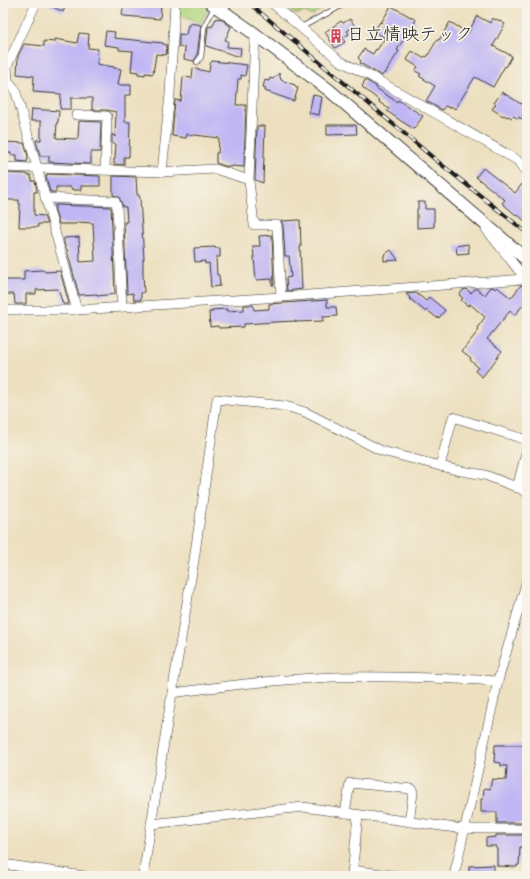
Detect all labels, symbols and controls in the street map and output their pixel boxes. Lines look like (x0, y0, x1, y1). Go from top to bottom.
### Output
place label: 日立情映テック (347, 23, 473, 49)
building icon: 日立情映テック (328, 28, 344, 44)

